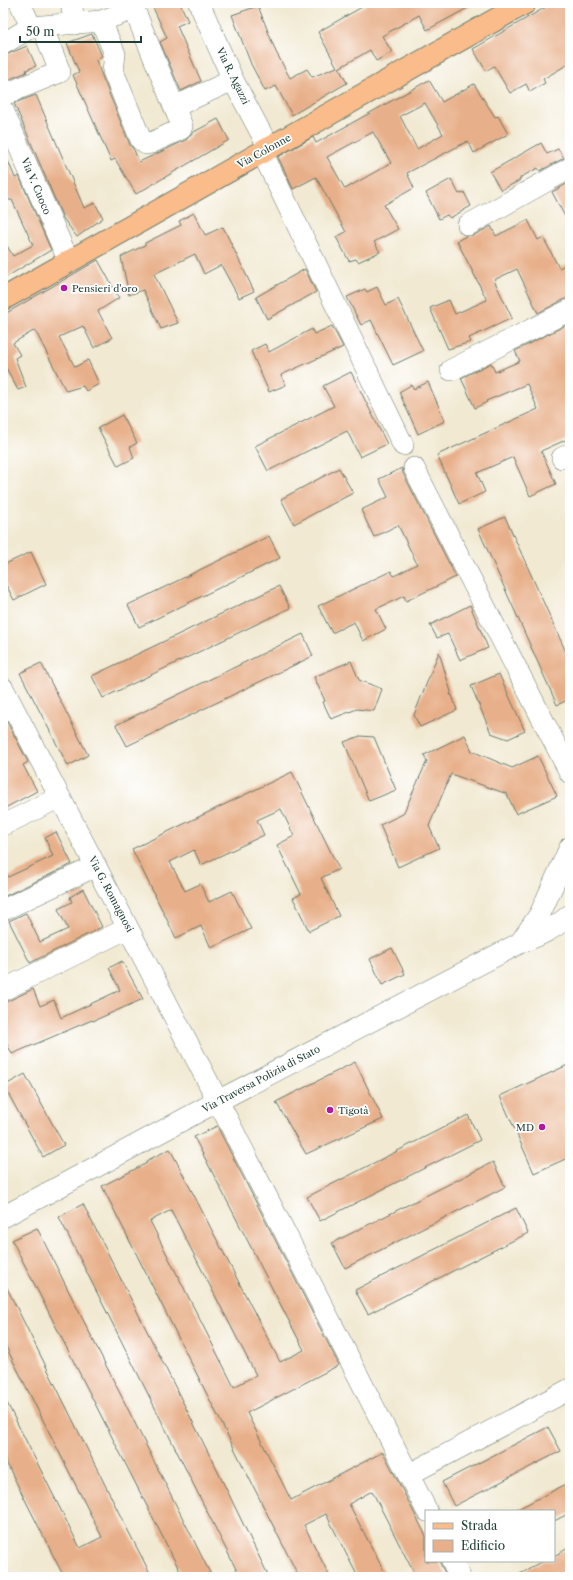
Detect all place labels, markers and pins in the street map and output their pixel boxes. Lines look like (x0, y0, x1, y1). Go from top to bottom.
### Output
place label: Pensieri d'oro (72, 282, 138, 295)
marker: Pensieri d'oro (59, 283, 69, 293)
place label: Tigotà (338, 1104, 369, 1117)
marker: Tigotà (325, 1105, 335, 1115)
place label: MD (516, 1121, 534, 1134)
marker: MD (537, 1122, 547, 1132)

